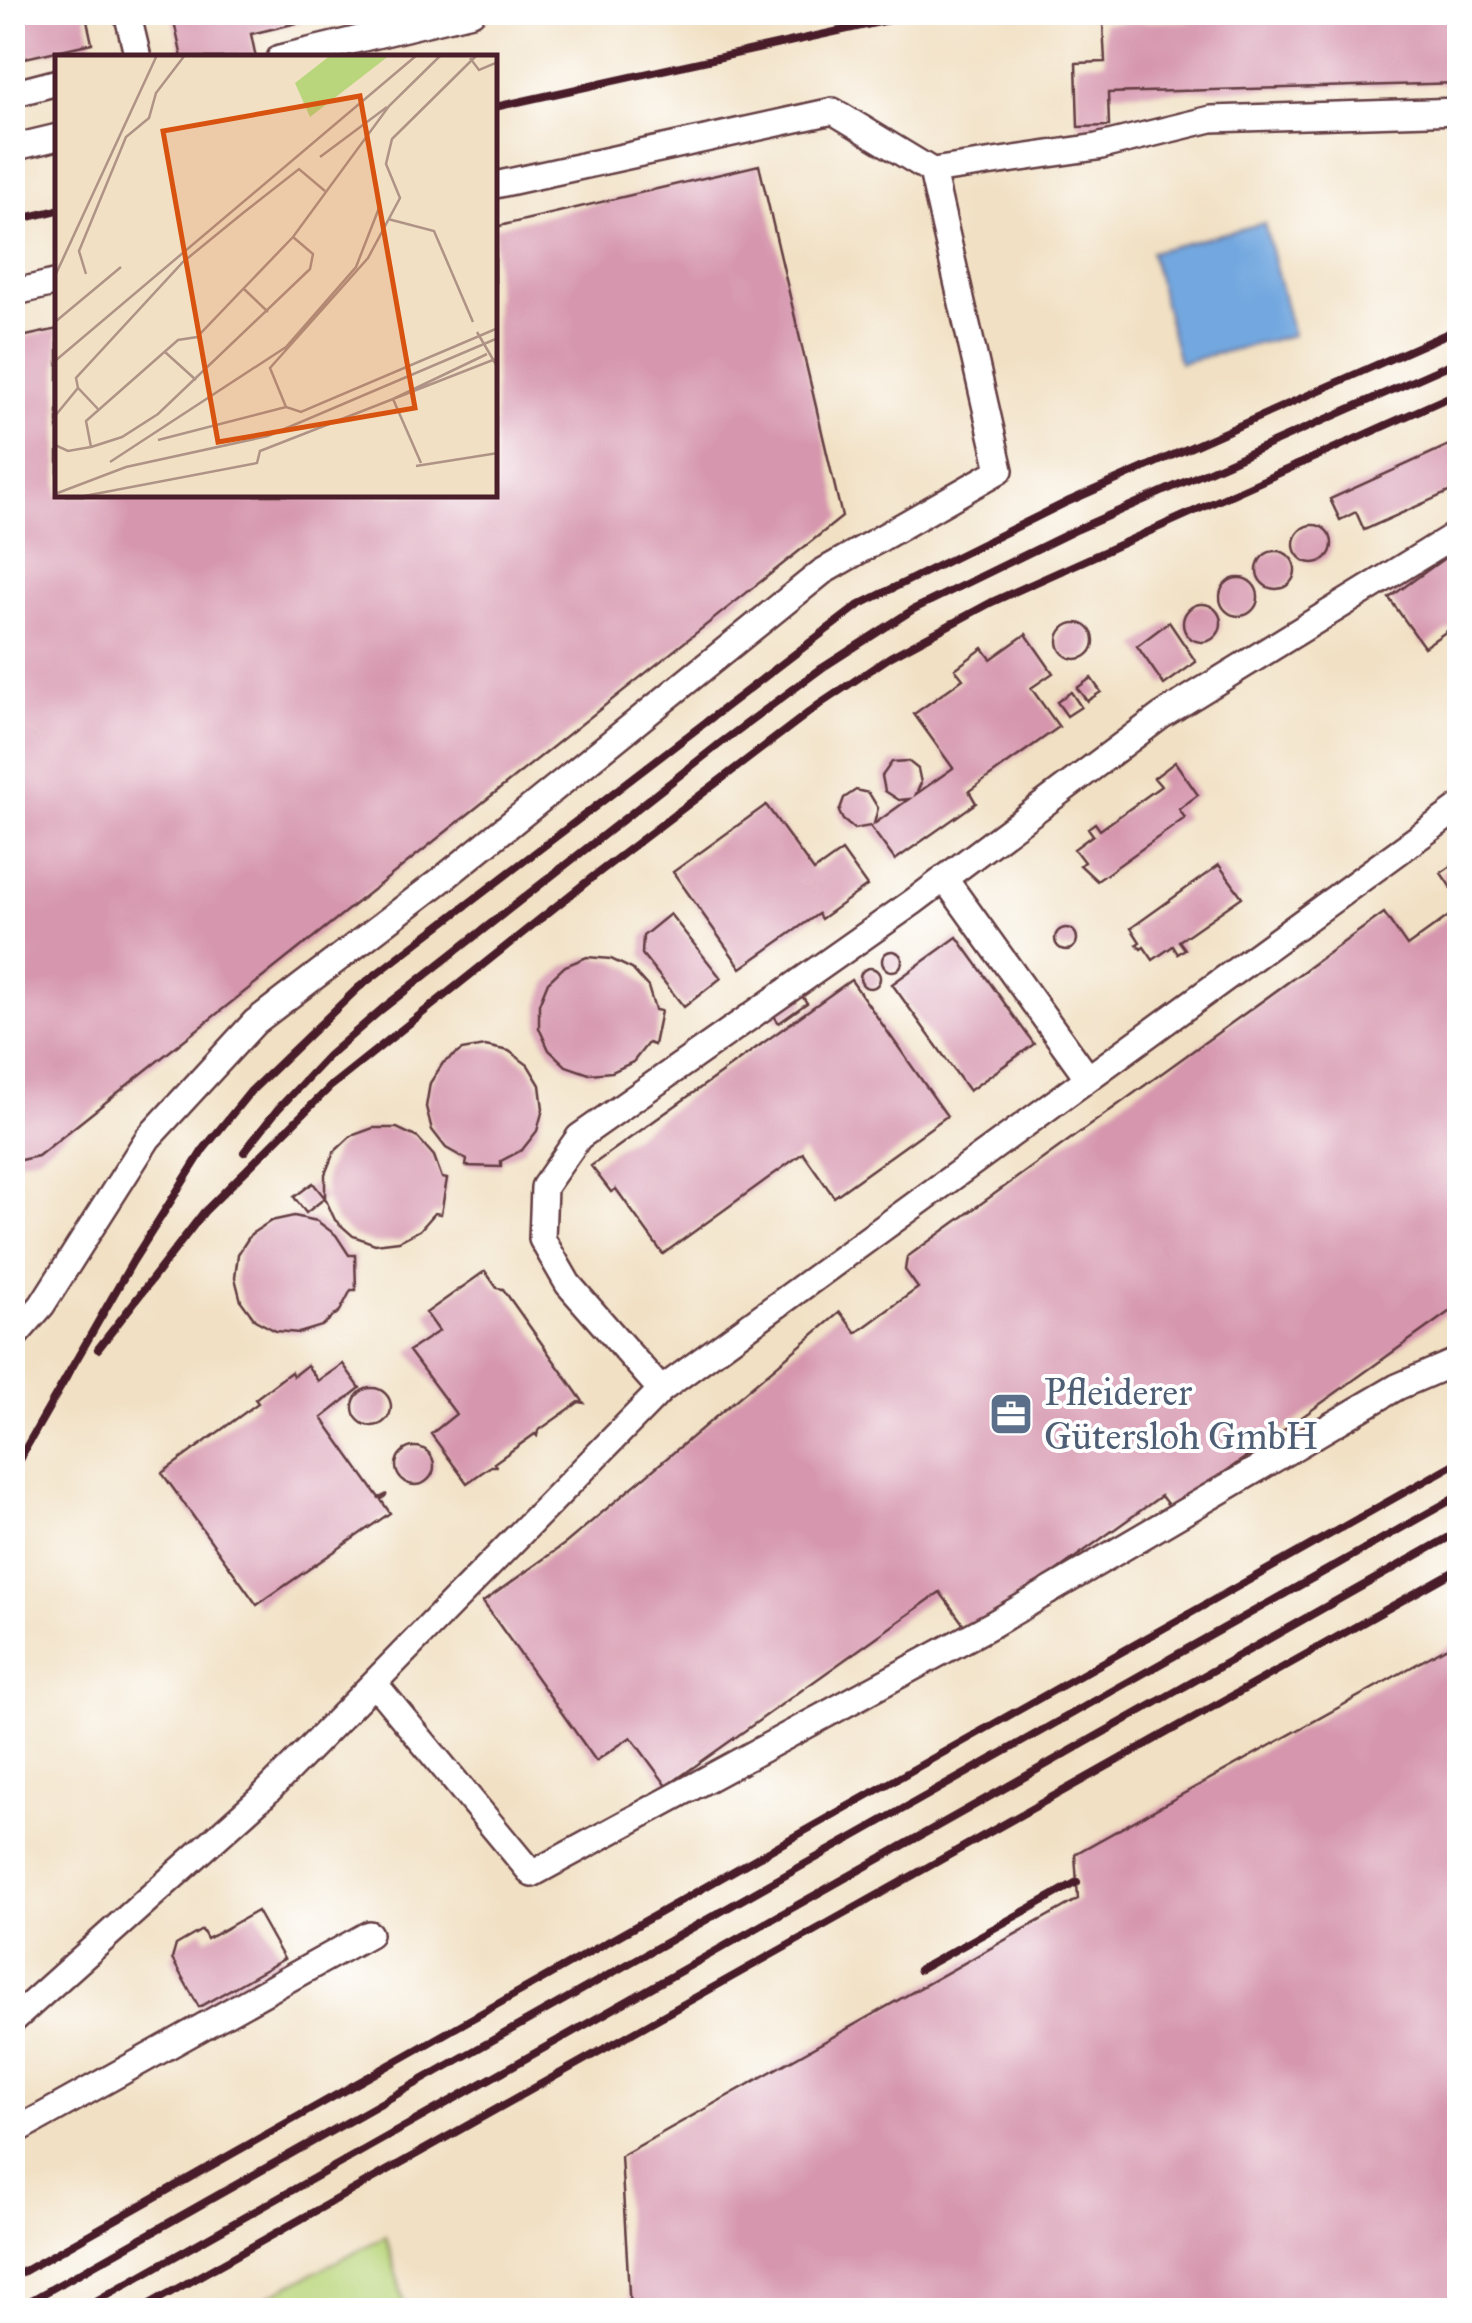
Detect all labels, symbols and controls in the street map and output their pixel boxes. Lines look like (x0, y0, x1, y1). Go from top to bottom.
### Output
inset map (55, 55, 498, 498)
place label: Pfleiderer Gütersloh GmbH (1044, 1369, 1318, 1459)
office icon: Pfleiderer Gütersloh GmbH (988, 1391, 1034, 1437)

